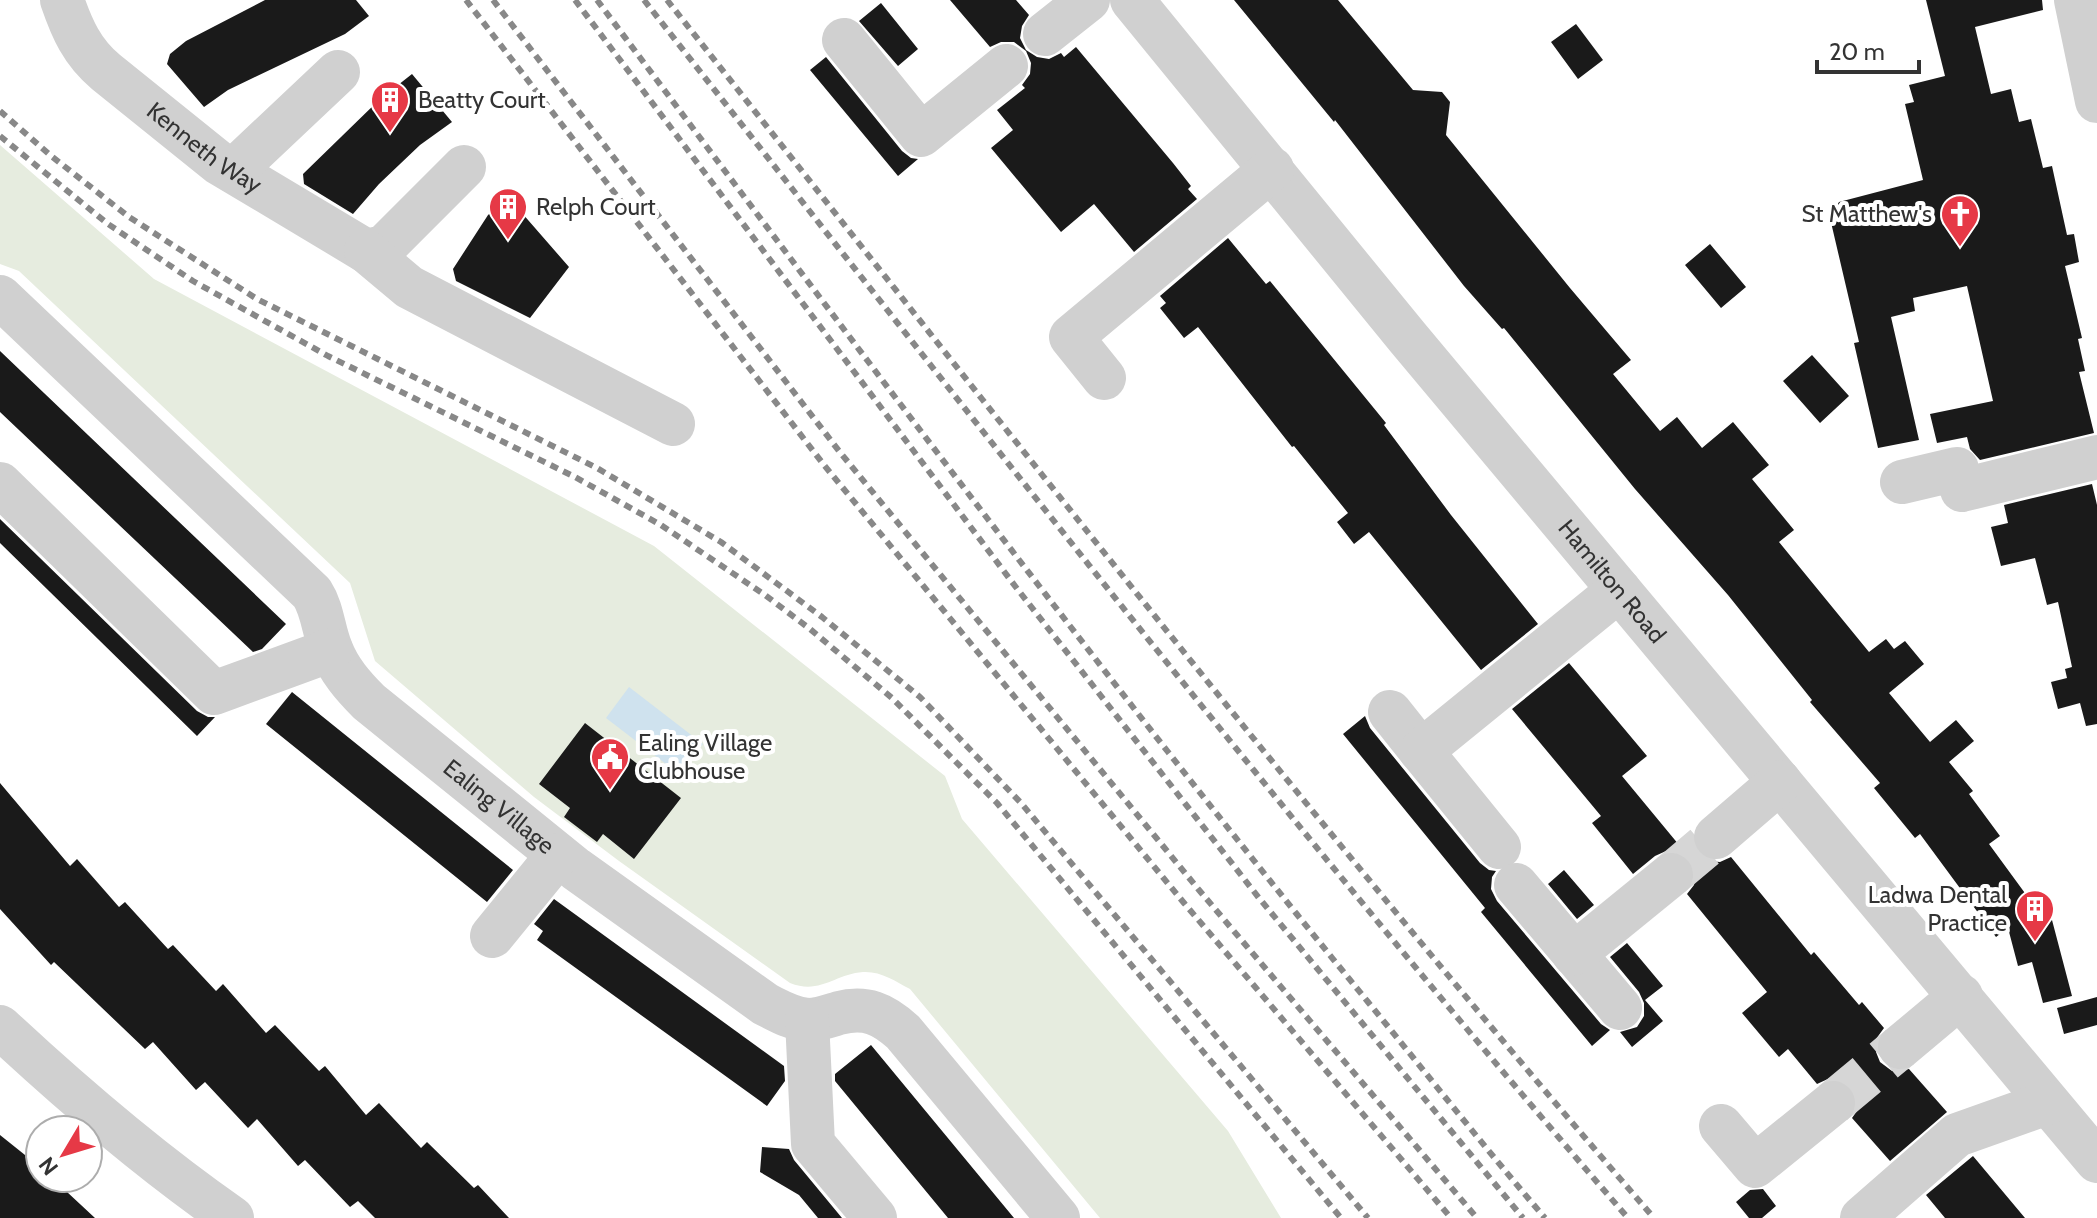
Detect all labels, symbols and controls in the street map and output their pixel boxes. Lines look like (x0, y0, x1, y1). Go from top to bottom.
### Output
scale bar (1817, 24, 1919, 74)
text: 20 m (1829, 37, 1885, 66)
building icon: Beatty Court (369, 79, 411, 134)
place label: Beatty Court (418, 85, 546, 114)
street label: Kenneth Way (141, 96, 267, 199)
building icon: Relph Court (487, 186, 529, 241)
place label: Relph Court (536, 192, 656, 221)
church icon: St Matthew's (1939, 193, 1981, 248)
place label: St Matthew's (1802, 199, 1932, 228)
street label: Hamilton Road (1552, 514, 1672, 649)
place label: Ealing Village Clubhouse (638, 728, 772, 785)
public building icon: Ealing Village Clubhouse (589, 736, 631, 791)
street label: Ealing Village (438, 753, 561, 860)
place label: Ladwa Dental Practice (1868, 880, 2007, 937)
building icon: Ladwa Dental Practice (2014, 888, 2056, 943)
north arrow (24, 1114, 104, 1194)
text: N (33, 1152, 64, 1180)

